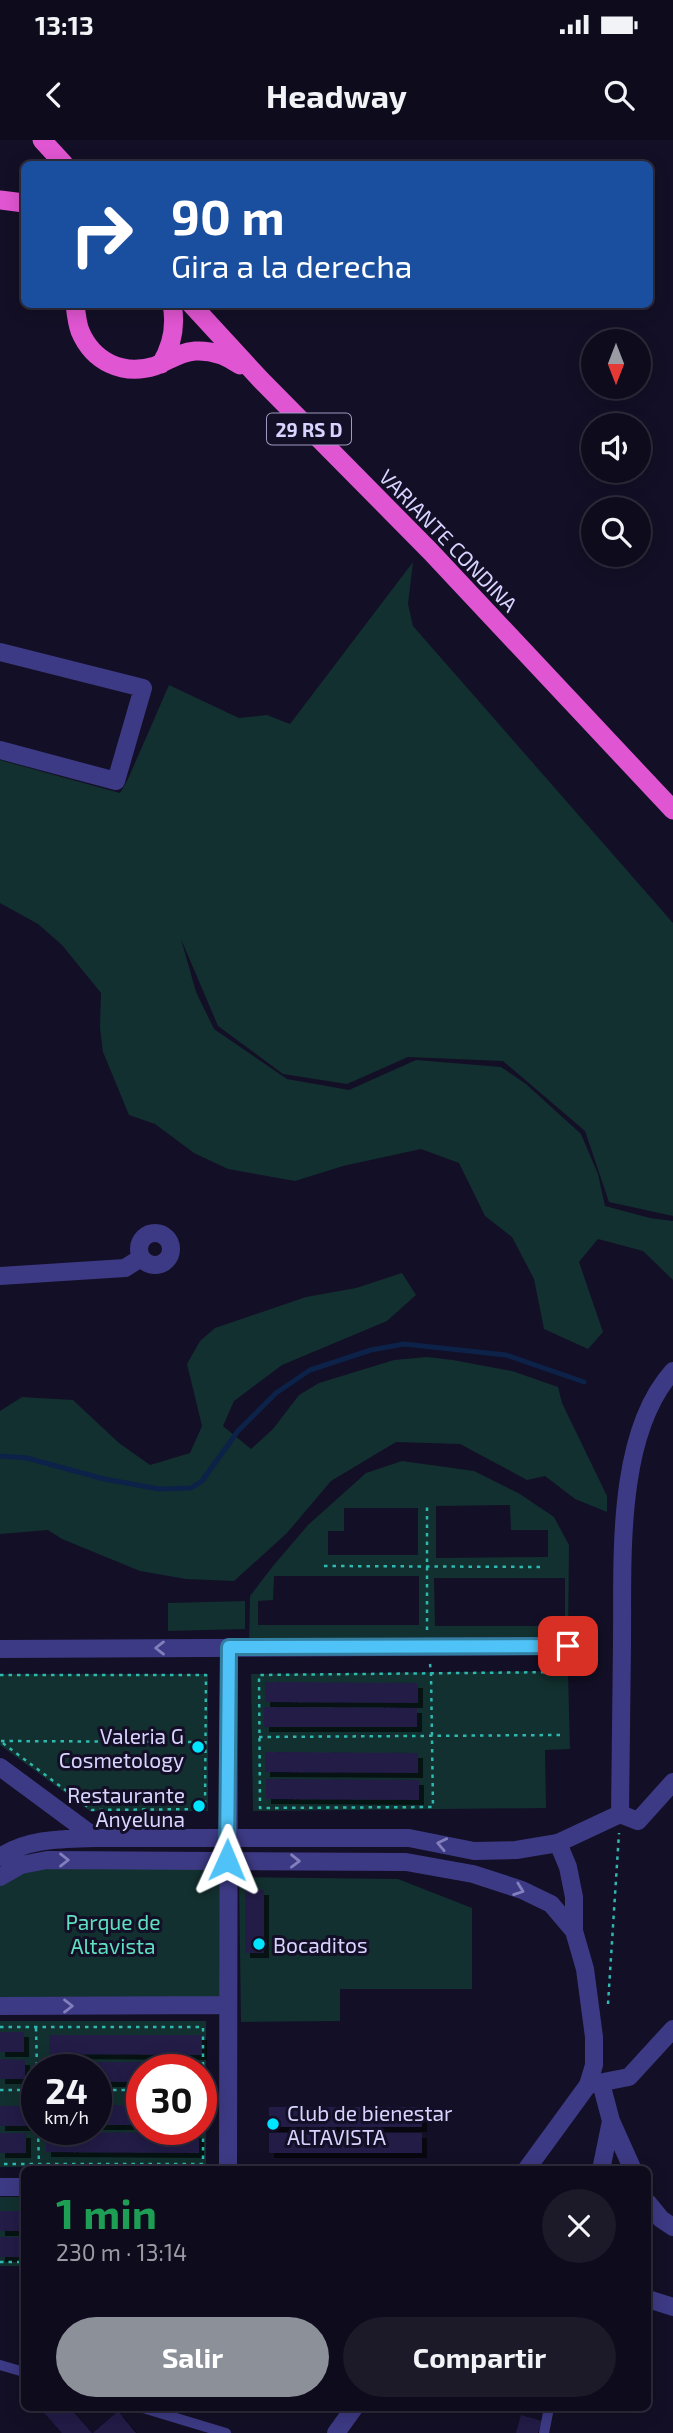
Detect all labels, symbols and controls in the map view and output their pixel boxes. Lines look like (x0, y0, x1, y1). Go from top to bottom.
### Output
text: 13:13 (35, 9, 94, 40)
icon: back (35, 76, 73, 114)
text: Headway (266, 76, 407, 114)
icon: search (600, 76, 638, 114)
text: 90 m (171, 186, 285, 245)
icon: right (56, 189, 147, 280)
text: Gira a la derecha (171, 246, 412, 284)
north arrow (581, 329, 651, 399)
map controls (581, 329, 651, 567)
button: sound (581, 413, 651, 483)
road number: 29 RS D (267, 414, 351, 444)
street label: VARIANTE CONDINA (375, 464, 523, 616)
button: search (581, 497, 651, 567)
pin (538, 1616, 598, 1676)
icon: arrive (549, 1627, 587, 1665)
one-way arrow (155, 1640, 165, 1656)
place label: Valeria G Cosmetology (59, 1723, 184, 1772)
marker: Valeria G Cosmetology (190, 1739, 206, 1755)
place label: Restaurante Anyeluna (67, 1782, 185, 1831)
marker: Restaurante Anyeluna (191, 1798, 207, 1814)
position arrow (190, 1823, 264, 1897)
one-way arrow (436, 1838, 448, 1853)
one-way arrow (60, 1852, 70, 1868)
one-way arrow (290, 1853, 301, 1869)
one-way arrow (512, 1882, 524, 1896)
park label: Parque de Altavista (65, 1909, 161, 1958)
place label: Bocaditos (273, 1932, 368, 1957)
marker: Bocaditos (251, 1936, 267, 1952)
one-way arrow (63, 1998, 74, 2014)
speed limit sign: 30 (126, 2054, 217, 2145)
text: 24 (45, 2069, 88, 2111)
place label: Club de bienestar ALTAVISTA (287, 2100, 453, 2149)
text: km/h (44, 2106, 89, 2128)
marker: Club de bienestar ALTAVISTA (265, 2116, 281, 2132)
text: 1 min (56, 2187, 157, 2237)
button: close (542, 2189, 616, 2263)
text: 230 m · 13:14 (56, 2238, 187, 2266)
button: Salir (56, 2317, 329, 2397)
button: Compartir (343, 2317, 616, 2397)

